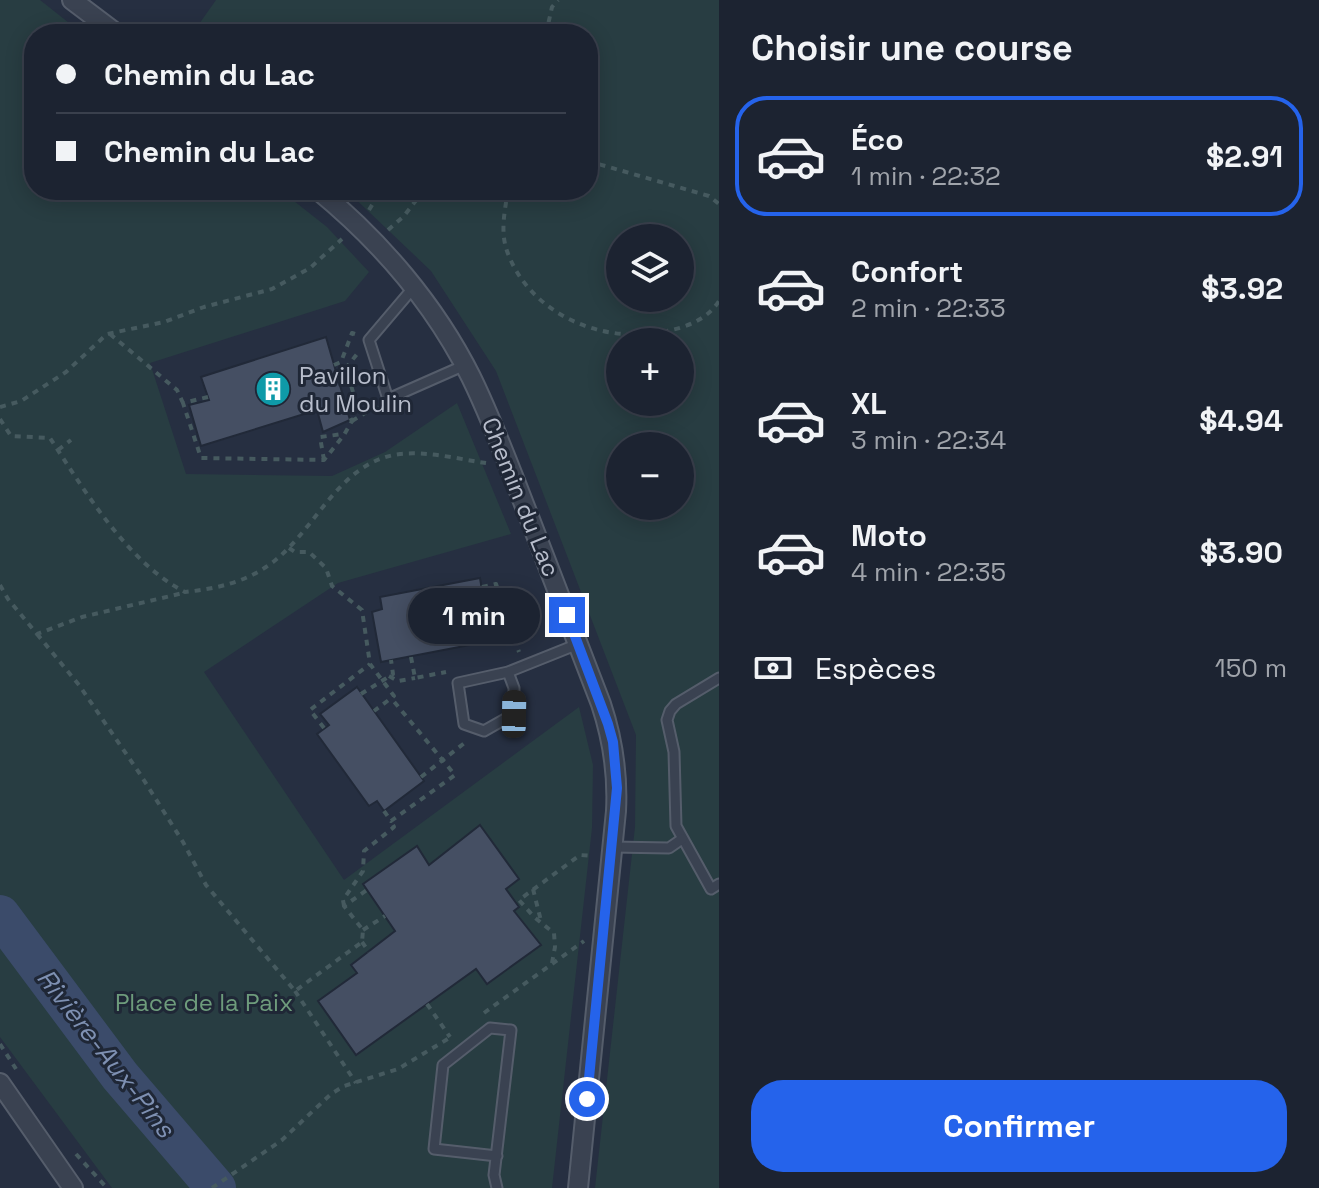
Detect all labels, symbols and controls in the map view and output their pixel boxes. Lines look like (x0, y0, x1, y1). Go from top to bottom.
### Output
text: Choisir une course (751, 25, 1073, 71)
text: Chemin du Lac (104, 55, 315, 94)
icon: car (755, 120, 827, 192)
text: Éco (851, 120, 904, 159)
text: Chemin du Lac (104, 132, 315, 171)
text: $2.91 (1206, 137, 1283, 176)
text: 1 min · 22:32 (851, 159, 1001, 193)
map controls (606, 224, 694, 520)
button: layers (606, 224, 694, 312)
icon: car (755, 252, 827, 324)
text: Confort (851, 252, 963, 291)
text: $3.92 (1201, 269, 1283, 308)
text: 2 min · 22:33 (851, 291, 1006, 325)
button: + (606, 328, 694, 416)
place label: Pavillon du Moulin (299, 360, 412, 419)
building icon: Pavillon du Moulin (254, 370, 292, 408)
icon: car (755, 384, 827, 456)
text: XL (851, 384, 887, 423)
text: $4.94 (1199, 401, 1283, 440)
street label: Chemin du Lac (475, 413, 567, 581)
text: 3 min · 22:34 (851, 423, 1006, 457)
button: − (606, 432, 694, 520)
icon: car (755, 516, 827, 588)
text: Moto (851, 516, 927, 555)
text: $3.90 (1200, 533, 1283, 572)
text: 4 min · 22:35 (851, 555, 1006, 589)
callout: 1 min (407, 587, 539, 643)
route end (549, 597, 585, 633)
text: 1 min (442, 599, 506, 633)
icon: cash (751, 646, 795, 690)
text: Espèces (815, 649, 936, 688)
text: 150 m (1215, 651, 1287, 685)
car (502, 690, 526, 738)
water label: Rivière-Aux-Pins (30, 962, 183, 1145)
park label: Place de la Paix (115, 987, 293, 1018)
button: Confirmer (751, 1080, 1287, 1172)
route start (569, 1081, 605, 1117)

